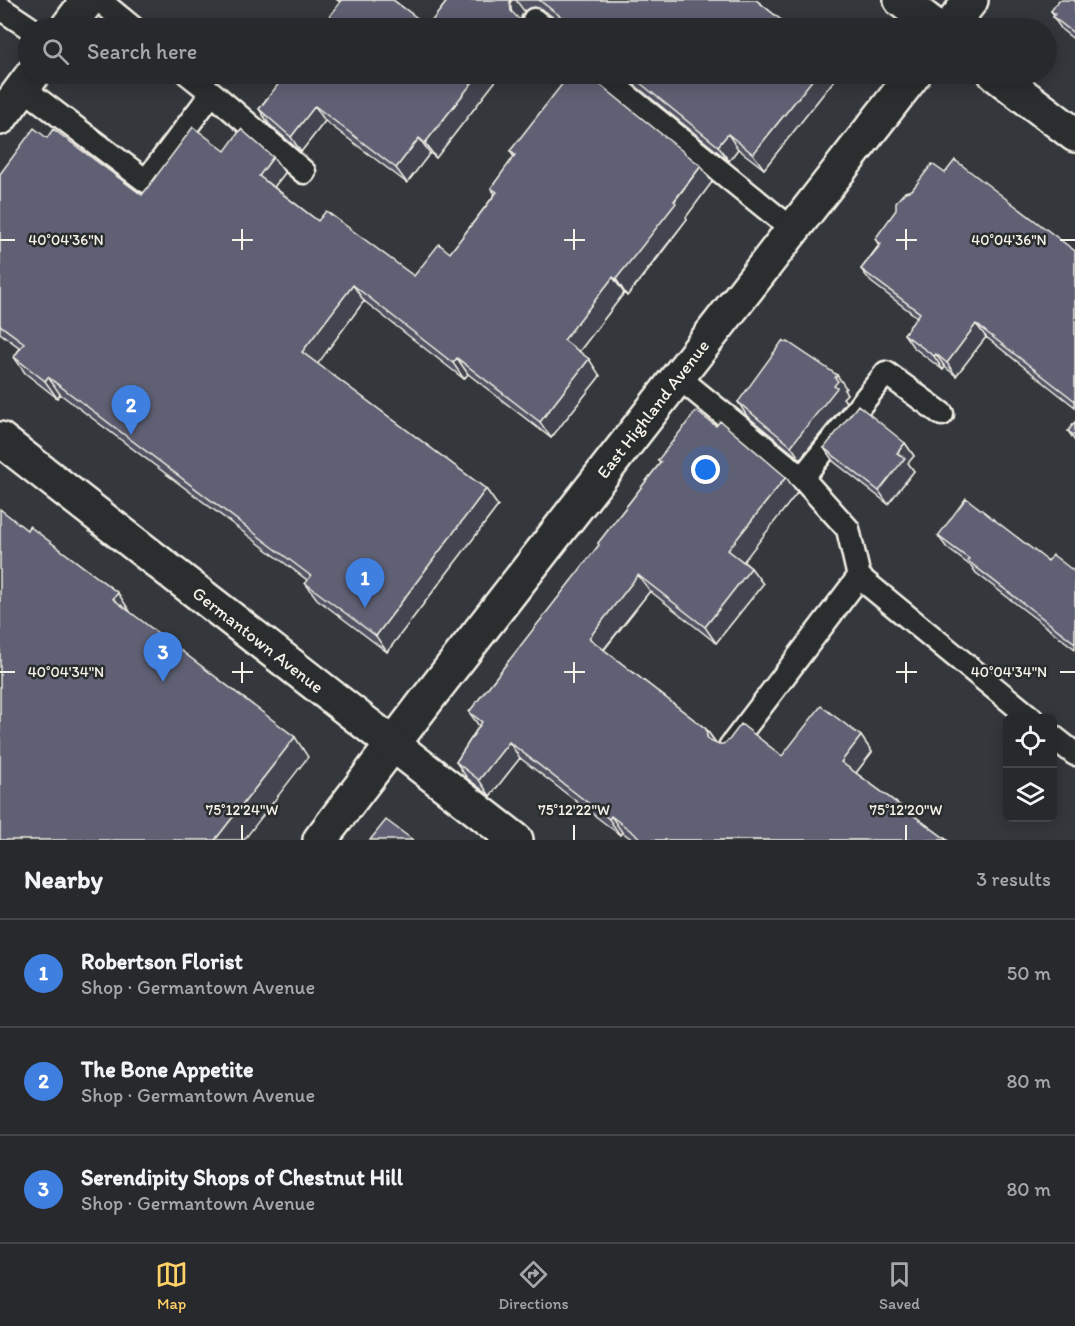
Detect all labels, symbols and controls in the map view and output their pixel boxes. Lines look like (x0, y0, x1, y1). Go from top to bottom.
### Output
search box (18, 18, 1057, 84)
icon: search (39, 35, 72, 68)
text: Search here (87, 38, 197, 65)
text: 40°04'36"N (28, 231, 104, 249)
text: 40°04'36"N (971, 231, 1047, 249)
street label: East Highland Avenue (592, 335, 714, 483)
pin: 2 (112, 386, 150, 435)
your location (691, 455, 720, 484)
pin: 1 (346, 558, 385, 608)
street label: Germantown Avenue (188, 582, 328, 698)
pin: 3 (144, 632, 182, 682)
text: 40°04'34"N (28, 663, 104, 681)
text: 40°04'34"N (971, 663, 1047, 681)
map controls (1003, 714, 1057, 822)
button: locate (1003, 714, 1057, 768)
button: layers (1003, 768, 1057, 822)
text: 75°12'24"W (206, 801, 278, 819)
text: 75°12'22"W (538, 801, 610, 819)
text: 75°12'20"W (870, 801, 943, 819)
text: Nearby (24, 863, 103, 895)
text: 3 results (976, 867, 1051, 891)
text: Robertson Florist (81, 948, 243, 975)
text: 1 (39, 961, 48, 985)
text: 50 m (1007, 961, 1051, 985)
text: Shop · Germantown Avenue (81, 975, 315, 999)
text: The Bone Appetite (81, 1056, 254, 1083)
text: 2 (38, 1069, 49, 1093)
text: 80 m (1006, 1069, 1051, 1093)
text: Shop · Germantown Avenue (81, 1083, 315, 1107)
text: Serendipity Shops of Chestnut Hill (81, 1164, 403, 1191)
text: 3 (38, 1177, 49, 1201)
text: 80 m (1006, 1177, 1051, 1201)
text: Shop · Germantown Avenue (81, 1191, 315, 1215)
tab: Map (155, 1258, 188, 1313)
tab: Directions (498, 1258, 569, 1313)
tab: Saved (879, 1258, 920, 1313)

